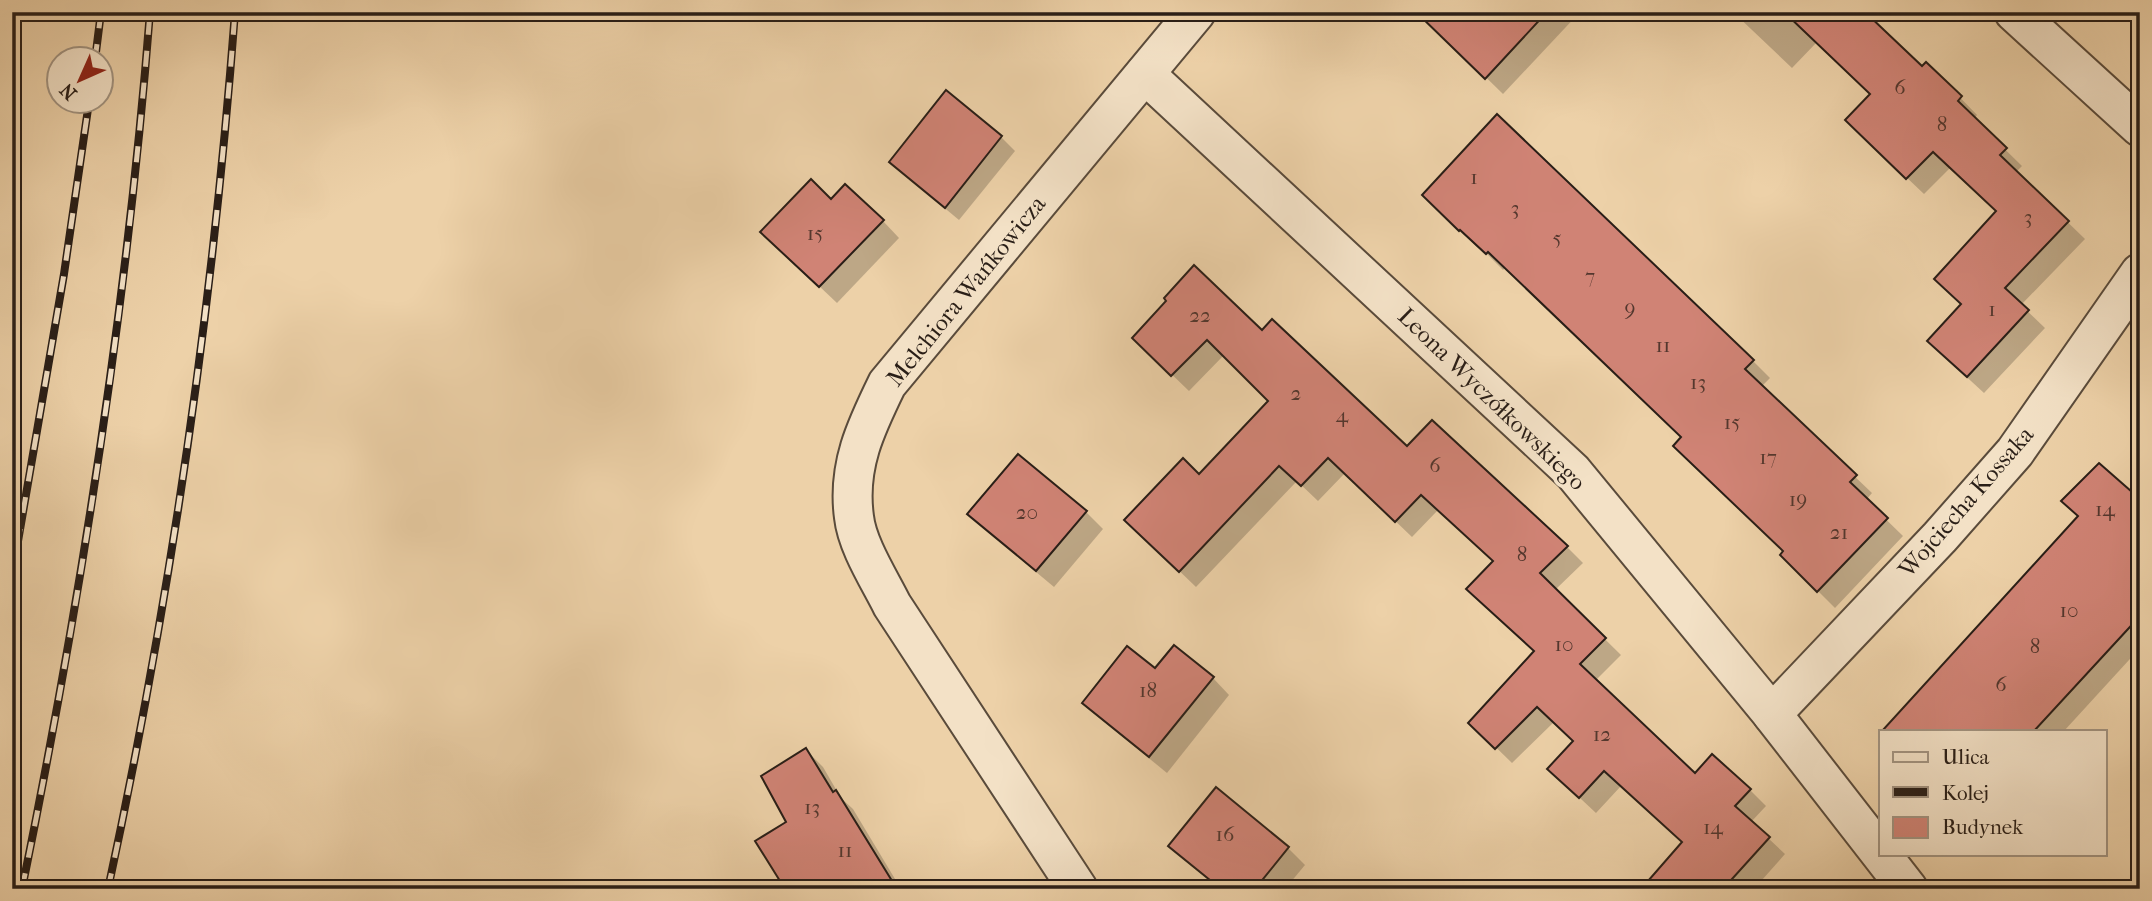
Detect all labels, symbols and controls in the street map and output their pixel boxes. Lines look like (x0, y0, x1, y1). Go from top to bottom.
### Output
north arrow (46, 46, 116, 116)
house number: 6 (1894, 75, 1906, 99)
text: N (55, 78, 82, 104)
house number: 8 (1937, 112, 1947, 136)
house number: 1 (1470, 165, 1478, 189)
street label: Melchiora Wańkowicza (881, 189, 1052, 392)
house number: 3 (1511, 196, 1519, 220)
house number: 3 (2024, 205, 2032, 229)
house number: 15 (807, 221, 823, 245)
house number: 5 (1552, 226, 1562, 250)
house number: 7 (1585, 264, 1595, 288)
house number: 9 (1624, 296, 1636, 320)
house number: 1 (1988, 297, 1996, 321)
street label: Leona Wyczółkowskiego (1392, 302, 1592, 496)
house number: 22 (1189, 303, 1211, 327)
house number: 11 (1656, 333, 1671, 357)
house number: 13 (1690, 370, 1706, 394)
house number: 2 (1291, 381, 1302, 405)
house number: 4 (1336, 403, 1349, 427)
house number: 15 (1724, 410, 1740, 434)
street label: Wojciecha Kossaka (1892, 420, 2040, 584)
house number: 17 (1759, 445, 1777, 469)
house number: 6 (1429, 453, 1441, 477)
house number: 19 (1789, 487, 1807, 511)
house number: 14 (2095, 497, 2116, 521)
house number: 20 (1016, 500, 1038, 524)
house number: 21 (1830, 520, 1848, 544)
house number: 8 (1517, 542, 1527, 566)
house number: 10 (2060, 598, 2078, 622)
house number: 10 (1555, 632, 1573, 656)
house number: 8 (2030, 634, 2040, 658)
house number: 6 (1995, 672, 2007, 696)
house number: 18 (1139, 678, 1157, 702)
house number: 12 (1593, 722, 1611, 746)
legend (1879, 730, 2106, 856)
text: Ulica (1942, 745, 1989, 769)
text: Kolej (1942, 781, 1989, 805)
house number: 13 (804, 795, 820, 819)
house number: 14 (1703, 815, 1724, 839)
text: Budynek (1942, 815, 2023, 839)
house number: 16 (1216, 822, 1235, 846)
house number: 11 (838, 838, 853, 862)

